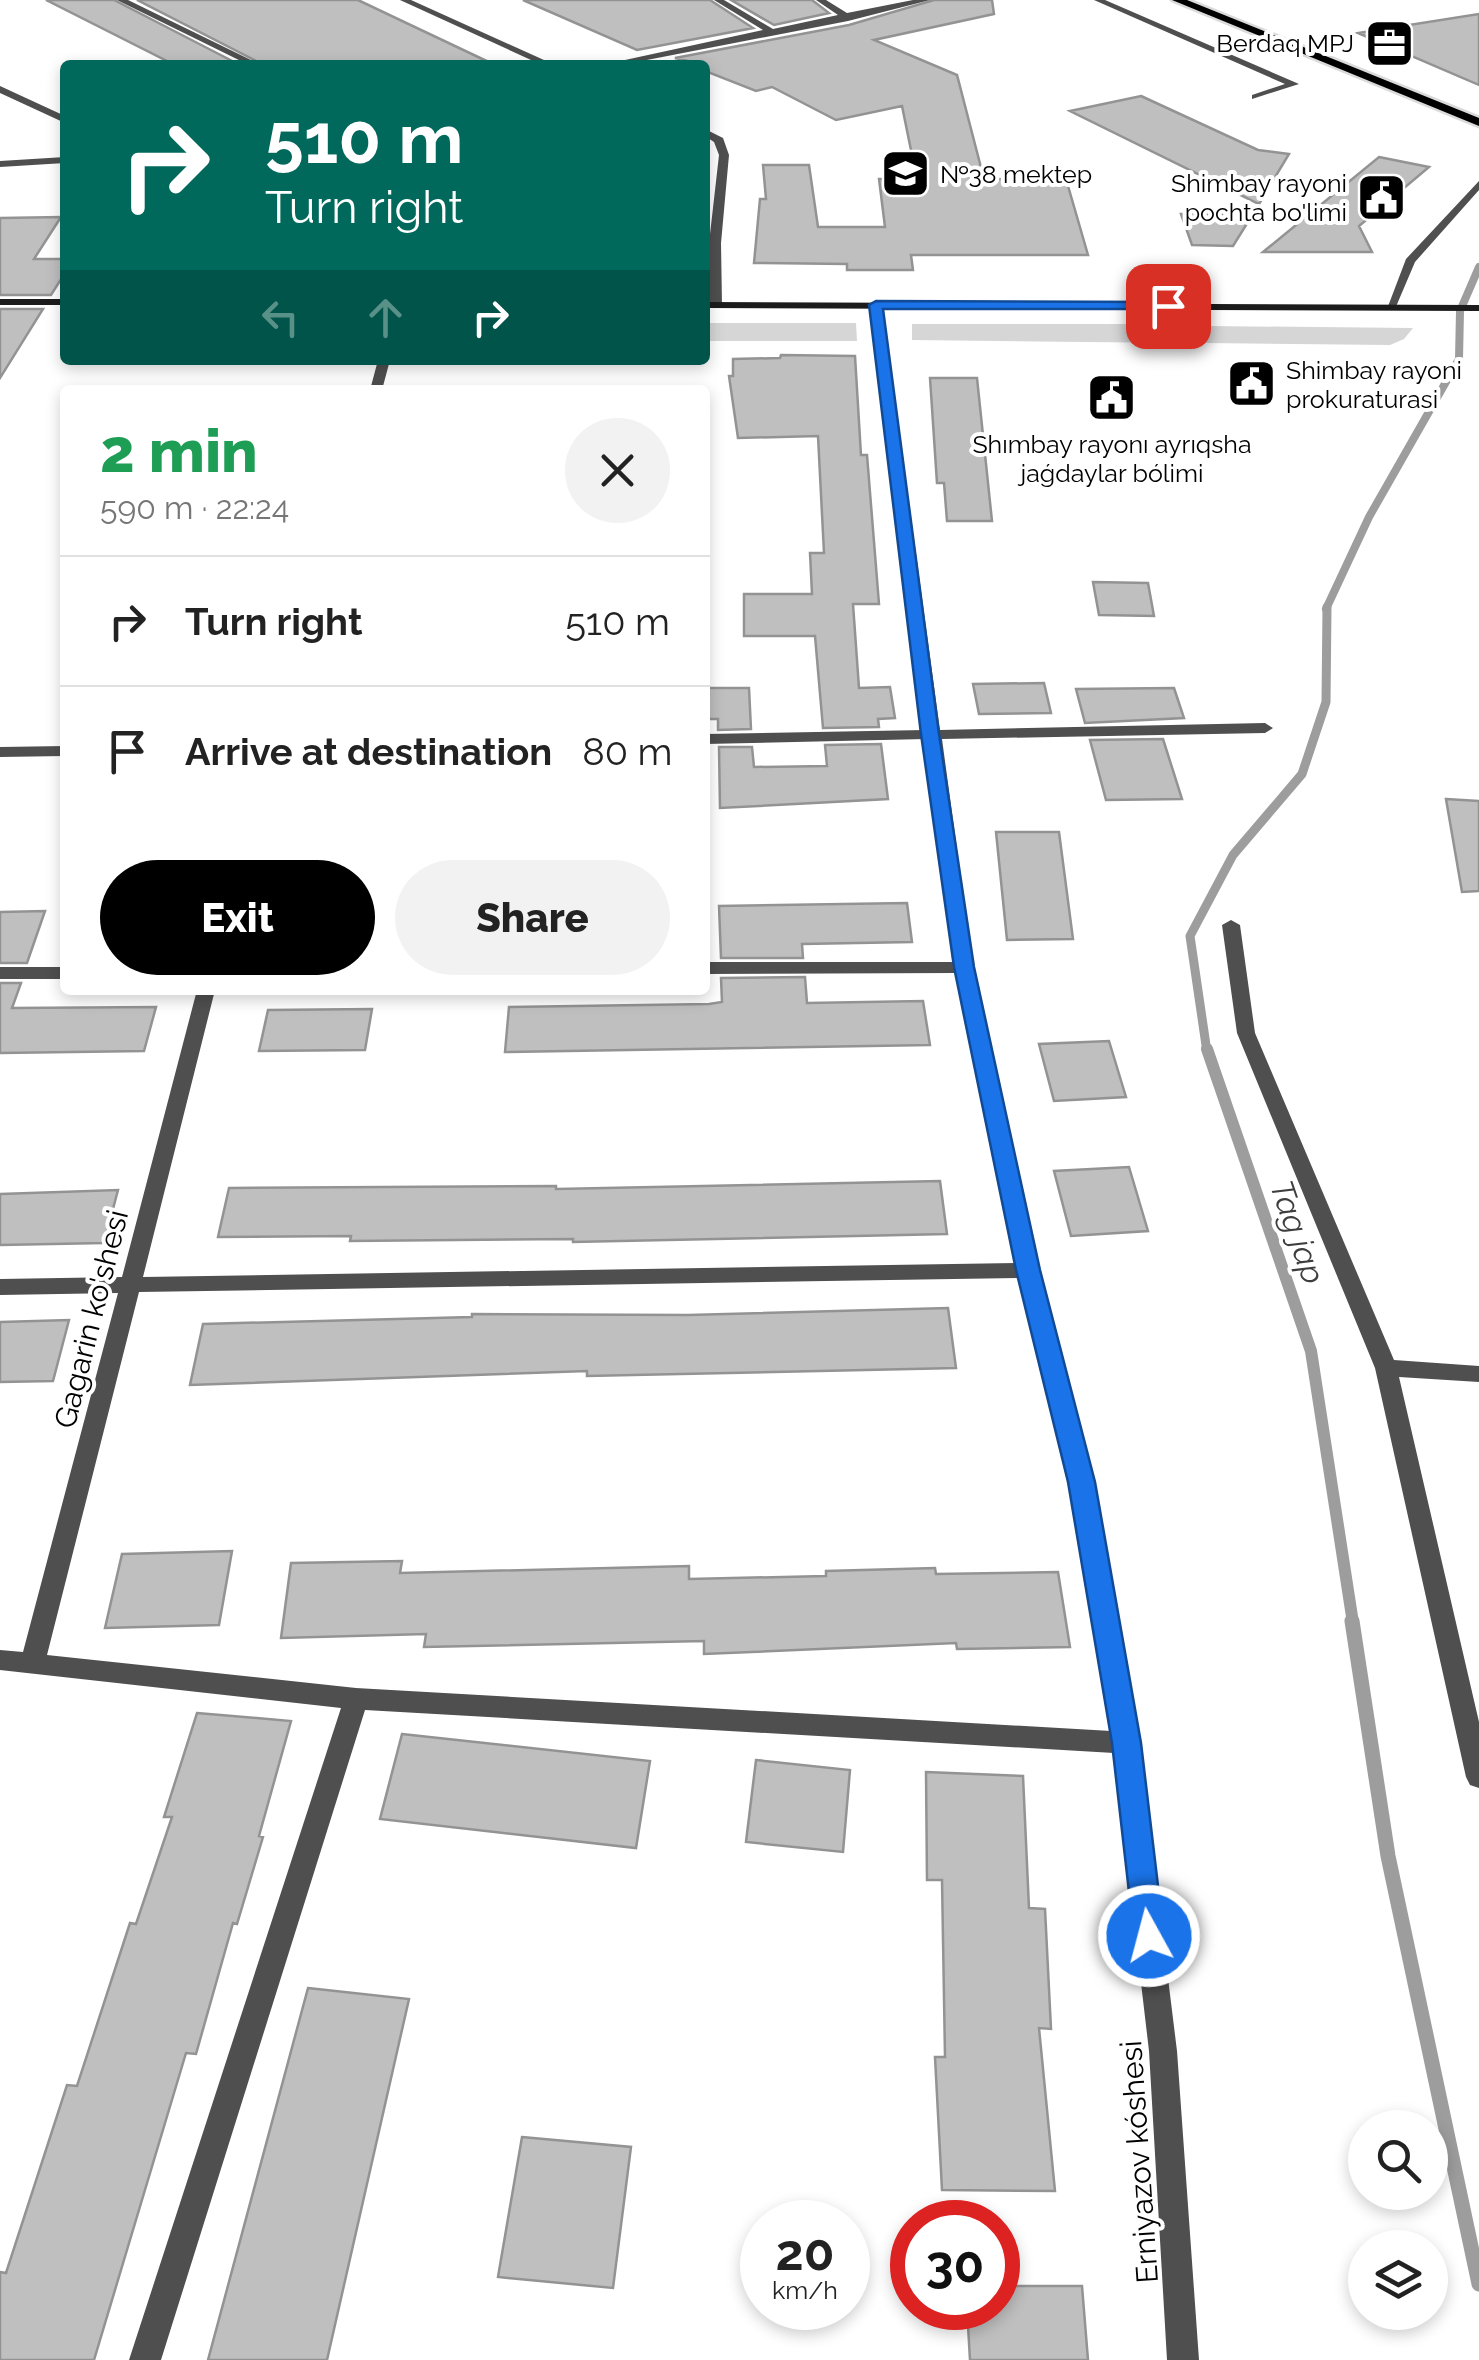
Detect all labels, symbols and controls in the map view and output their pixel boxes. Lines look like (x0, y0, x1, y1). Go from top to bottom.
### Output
office icon: Berdaq MPJ (1363, 17, 1415, 69)
place label: Berdaq MPJ (1216, 28, 1354, 58)
text: 510 m (265, 97, 463, 179)
icon: right (100, 100, 230, 230)
school or university icon: №38 mektep (879, 148, 931, 200)
place label: №38 mektep (940, 159, 1092, 189)
place label: Shimbay rayoni pochta bo'limi (1171, 168, 1347, 227)
public building icon: Shimbay rayoni pochta bo'limi (1356, 171, 1408, 223)
text: Turn right (265, 181, 463, 234)
pin (1126, 264, 1211, 349)
icon: arrive (1141, 279, 1196, 334)
icon: left (253, 290, 308, 345)
icon: ahead (358, 290, 413, 345)
icon: right (463, 290, 518, 345)
place label: Shimbay rayoni prokuraturasi (1286, 355, 1462, 414)
public building icon: Shimbay rayoni prokuraturasi (1225, 358, 1277, 410)
public building icon: Shımbay rayonı ayrıqsha jaǵdaylar bólimi (1086, 372, 1138, 424)
text: 2 min (100, 416, 258, 486)
button: close (565, 418, 670, 523)
place label: Shımbay rayonı ayrıqsha jaǵdaylar bólimi (972, 429, 1252, 488)
text: 590 m · 22:24 (100, 489, 289, 526)
icon: right (100, 594, 155, 649)
text: Turn right (185, 599, 362, 644)
text: 510 m (565, 599, 670, 644)
icon: arrive (100, 724, 155, 779)
text: Arrive at destination (185, 729, 552, 774)
text: 80 m (582, 729, 673, 774)
button: Exit (100, 860, 375, 975)
button: Share (395, 860, 670, 975)
water label: Tag jap (1263, 1176, 1333, 1288)
street label: Gagarin ko'shesi (47, 1206, 135, 1432)
position arrow (1097, 1884, 1201, 1988)
street label: Erniyazov kóshesi (1113, 2040, 1165, 2284)
map controls (1348, 2110, 1448, 2330)
button: search (1348, 2110, 1448, 2210)
speed limit sign: 30 (890, 2200, 1020, 2330)
text: 20 (776, 2223, 834, 2282)
button: layers (1348, 2230, 1448, 2330)
text: km/h (772, 2275, 838, 2305)

